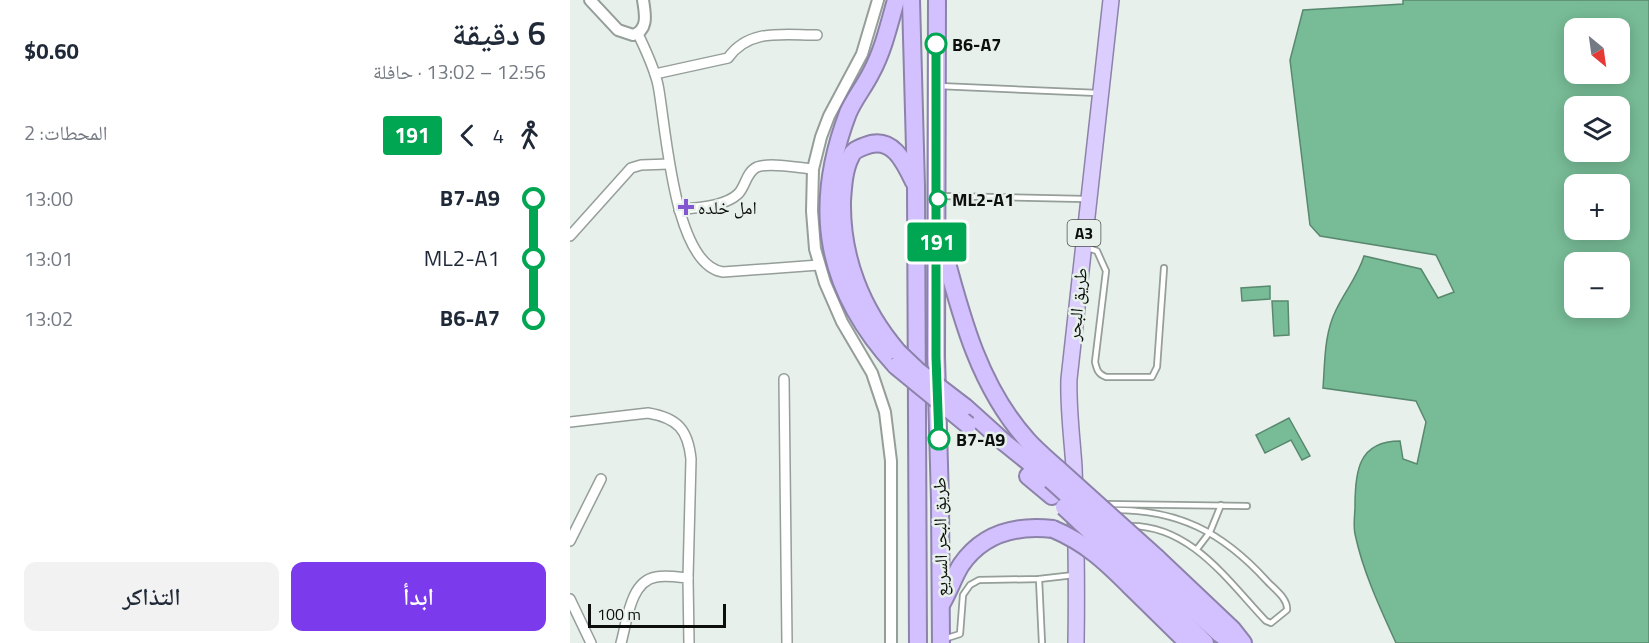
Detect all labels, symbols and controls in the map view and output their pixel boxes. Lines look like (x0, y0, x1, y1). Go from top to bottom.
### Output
text: 6 دقيقة (452, 8, 546, 58)
north arrow (1564, 18, 1630, 84)
map controls (1564, 18, 1630, 318)
place label: B6-A7 (952, 31, 1001, 58)
marker: B6-A7 (925, 33, 947, 55)
text: $0.60 (24, 34, 79, 68)
text: 12:56 – 13:02 · حافلة (373, 56, 546, 87)
button: layers (1564, 96, 1630, 162)
text: المحطات: 2 (24, 117, 108, 148)
text: 191 (395, 119, 430, 151)
icon: back (451, 119, 484, 152)
icon: walk (513, 119, 546, 152)
text: 4 (493, 120, 504, 151)
button: + (1564, 174, 1630, 240)
text: B7-A9 (440, 181, 500, 215)
text: 13:00 (24, 183, 73, 214)
place label: ML2-A1 (952, 186, 1014, 213)
marker: ML2-A1 (929, 190, 947, 208)
place label: امل خلده (698, 194, 757, 221)
marker: امل خلده (679, 200, 693, 214)
road number: A3 (1068, 220, 1100, 246)
line badge: 191 (902, 222, 971, 262)
text: 191 (919, 226, 955, 258)
text: ML2-A1 (424, 241, 500, 275)
text: 13:01 (24, 243, 73, 274)
button: − (1564, 252, 1630, 318)
street label: طريق البحر (1060, 266, 1094, 343)
text: B6-A7 (440, 301, 500, 335)
text: 13:02 (24, 303, 73, 334)
place label: B7-A9 (956, 426, 1005, 453)
marker: B7-A9 (928, 428, 950, 450)
street label: طريق البحر السريع (925, 477, 955, 597)
button: التذاكر (24, 562, 279, 631)
button: ابدأ (291, 562, 546, 631)
scale bar (588, 601, 726, 628)
text: 100 m (597, 602, 641, 626)

